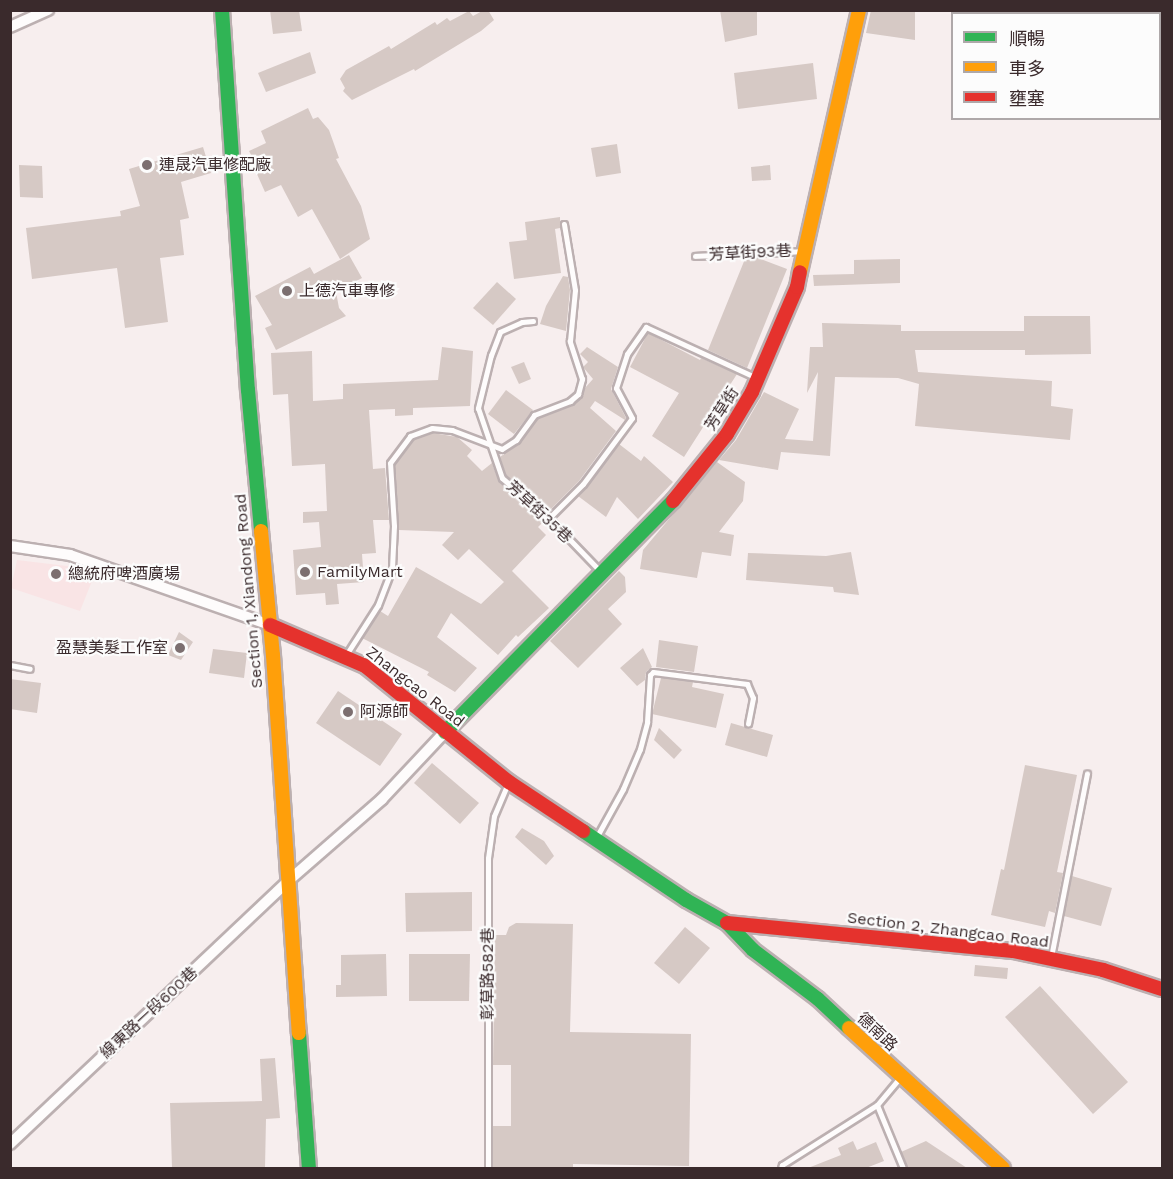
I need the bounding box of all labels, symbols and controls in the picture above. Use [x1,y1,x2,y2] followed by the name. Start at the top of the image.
[951,12,1161,120] legend
[1009,28,1045,49] text: 順暢
[1009,58,1045,79] text: 車多
[1009,88,1045,109] text: 壅塞
[159,155,271,175] place label: 連晟汽車修配廠
[140,158,154,172] marker: 連晟汽車修配廠
[708,241,792,265] street label: 芳草街93巷
[299,281,395,301] place label: 上德汽車專修
[280,284,294,298] marker: 上德汽車專修
[701,384,743,434] street label: 芳草街
[502,477,576,547] street label: 芳草街35巷
[231,493,267,689] street label: Section 1, Xiandong Road
[317,562,403,582] place label: FamilyMart
[68,564,180,584] place label: 總統府啤酒廣場
[298,565,312,579] marker: FamilyMart
[49,567,63,581] marker: 總統府啤酒廣場
[56,638,168,658] place label: 盈慧美髮工作室
[173,641,187,655] marker: 盈慧美髮工作室
[362,643,468,731] street label: Zhangcao Road
[360,702,408,722] place label: 阿源師
[341,705,355,719] marker: 阿源師
[846,908,1050,952] street label: Section 2, Zhangcao Road
[478,928,498,1020] street label: 彰草路582巷
[97,963,201,1063] street label: 線東路一段600巷
[853,1009,901,1055] street label: 德南路

